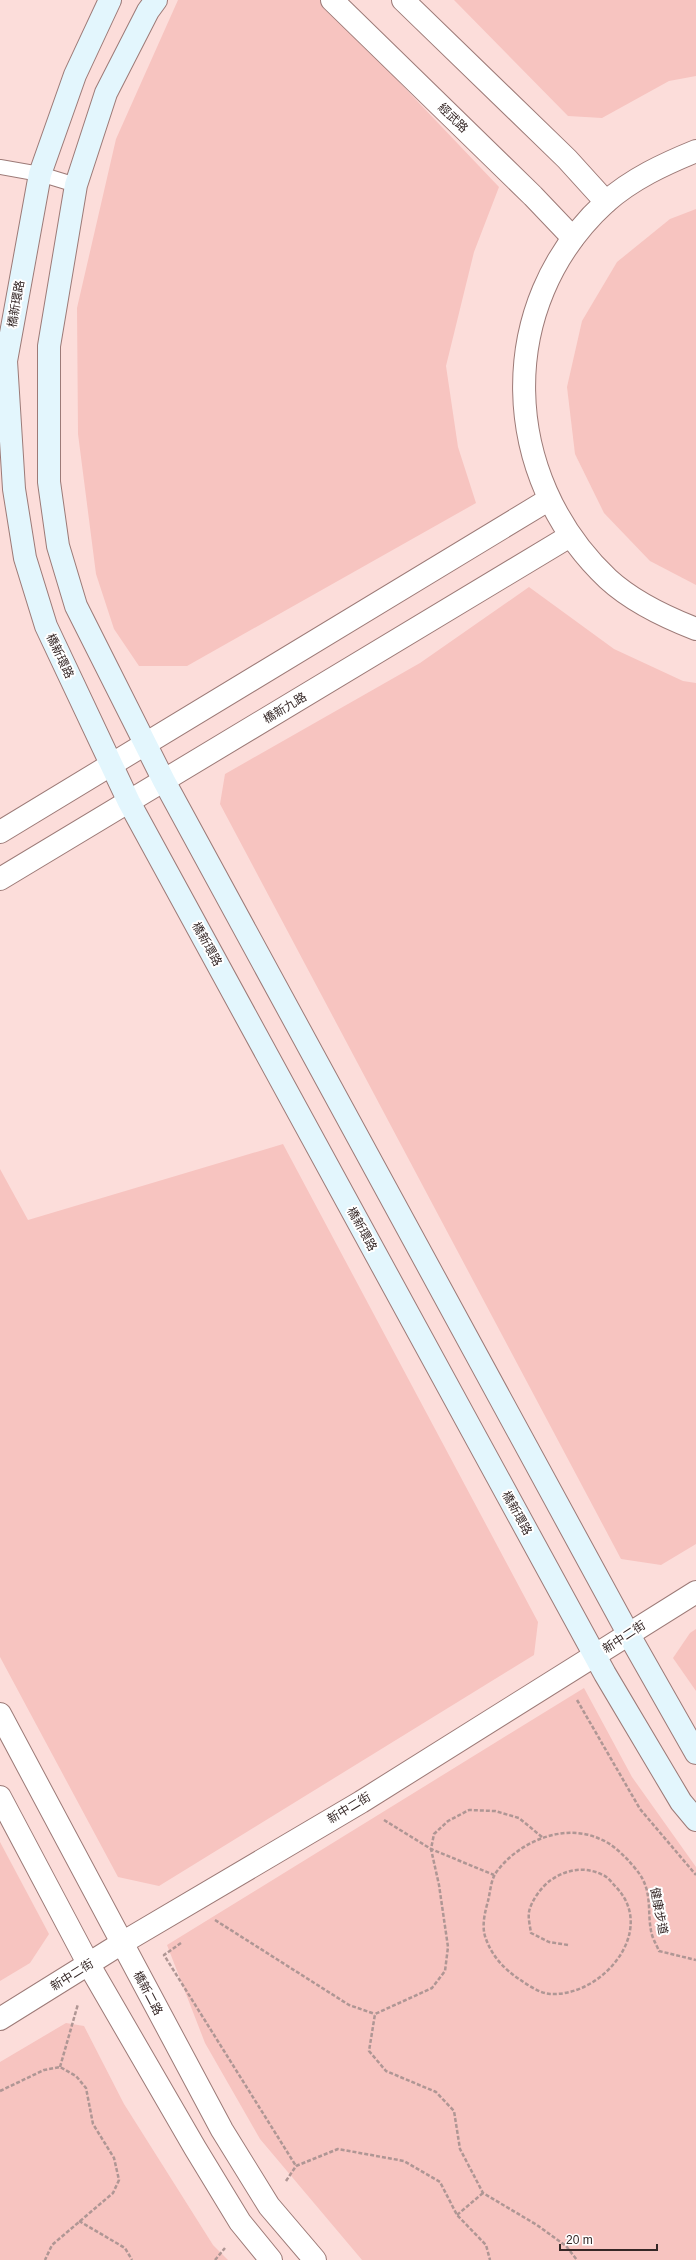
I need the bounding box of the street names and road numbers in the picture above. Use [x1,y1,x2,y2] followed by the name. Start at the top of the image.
[435,100,471,136] street label: 經武路
[5,279,27,329] street label: 橋新環路
[44,631,76,681] street label: 橋新環路
[261,690,309,726] street label: 橋新九路
[189,920,225,968] street label: 橋新環路
[344,1205,380,1253] street label: 橋新環路
[499,1489,535,1537] street label: 橋新環路
[600,1618,648,1656] street label: 新中二街
[325,1790,373,1826] street label: 新中二街
[648,1886,670,1936] street label: 健康步道
[48,1956,96,1994] street label: 新中二街
[131,1969,165,2017] street label: 橋新二路

